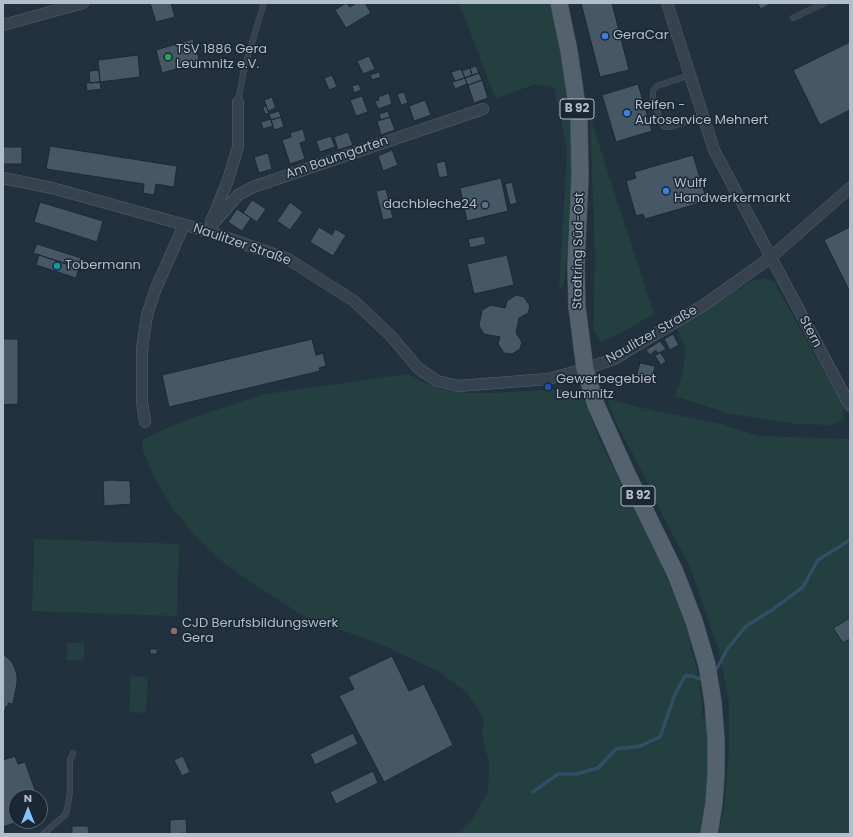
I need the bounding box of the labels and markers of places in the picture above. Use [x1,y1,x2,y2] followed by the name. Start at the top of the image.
[613,28,668,44] place label: GeraCar
[600,31,610,41] marker: GeraCar
[176,42,267,73] place label: TSV 1886 Gera Leumnitz e.V.
[163,52,173,62] marker: TSV 1886 Gera Leumnitz e.V.
[635,98,768,129] place label: Reifen - Autoservice Mehnert
[622,108,632,118] marker: Reifen - Autoservice Mehnert
[674,176,791,207] place label: Wulff Handwerkermarkt
[661,186,671,196] marker: Wulff Handwerkermarkt
[383,197,477,213] place label: dachbleche24
[480,200,490,210] marker: dachbleche24
[65,258,141,274] place label: Tobermann
[52,261,62,271] marker: Tobermann
[556,372,656,403] place label: Gewerbegebiet Leumnitz
[543,382,553,392] marker: Gewerbegebiet Leumnitz
[182,616,338,647] place label: CJD Berufsbildungswerk Gera
[169,626,179,636] marker: CJD Berufsbildungswerk Gera

